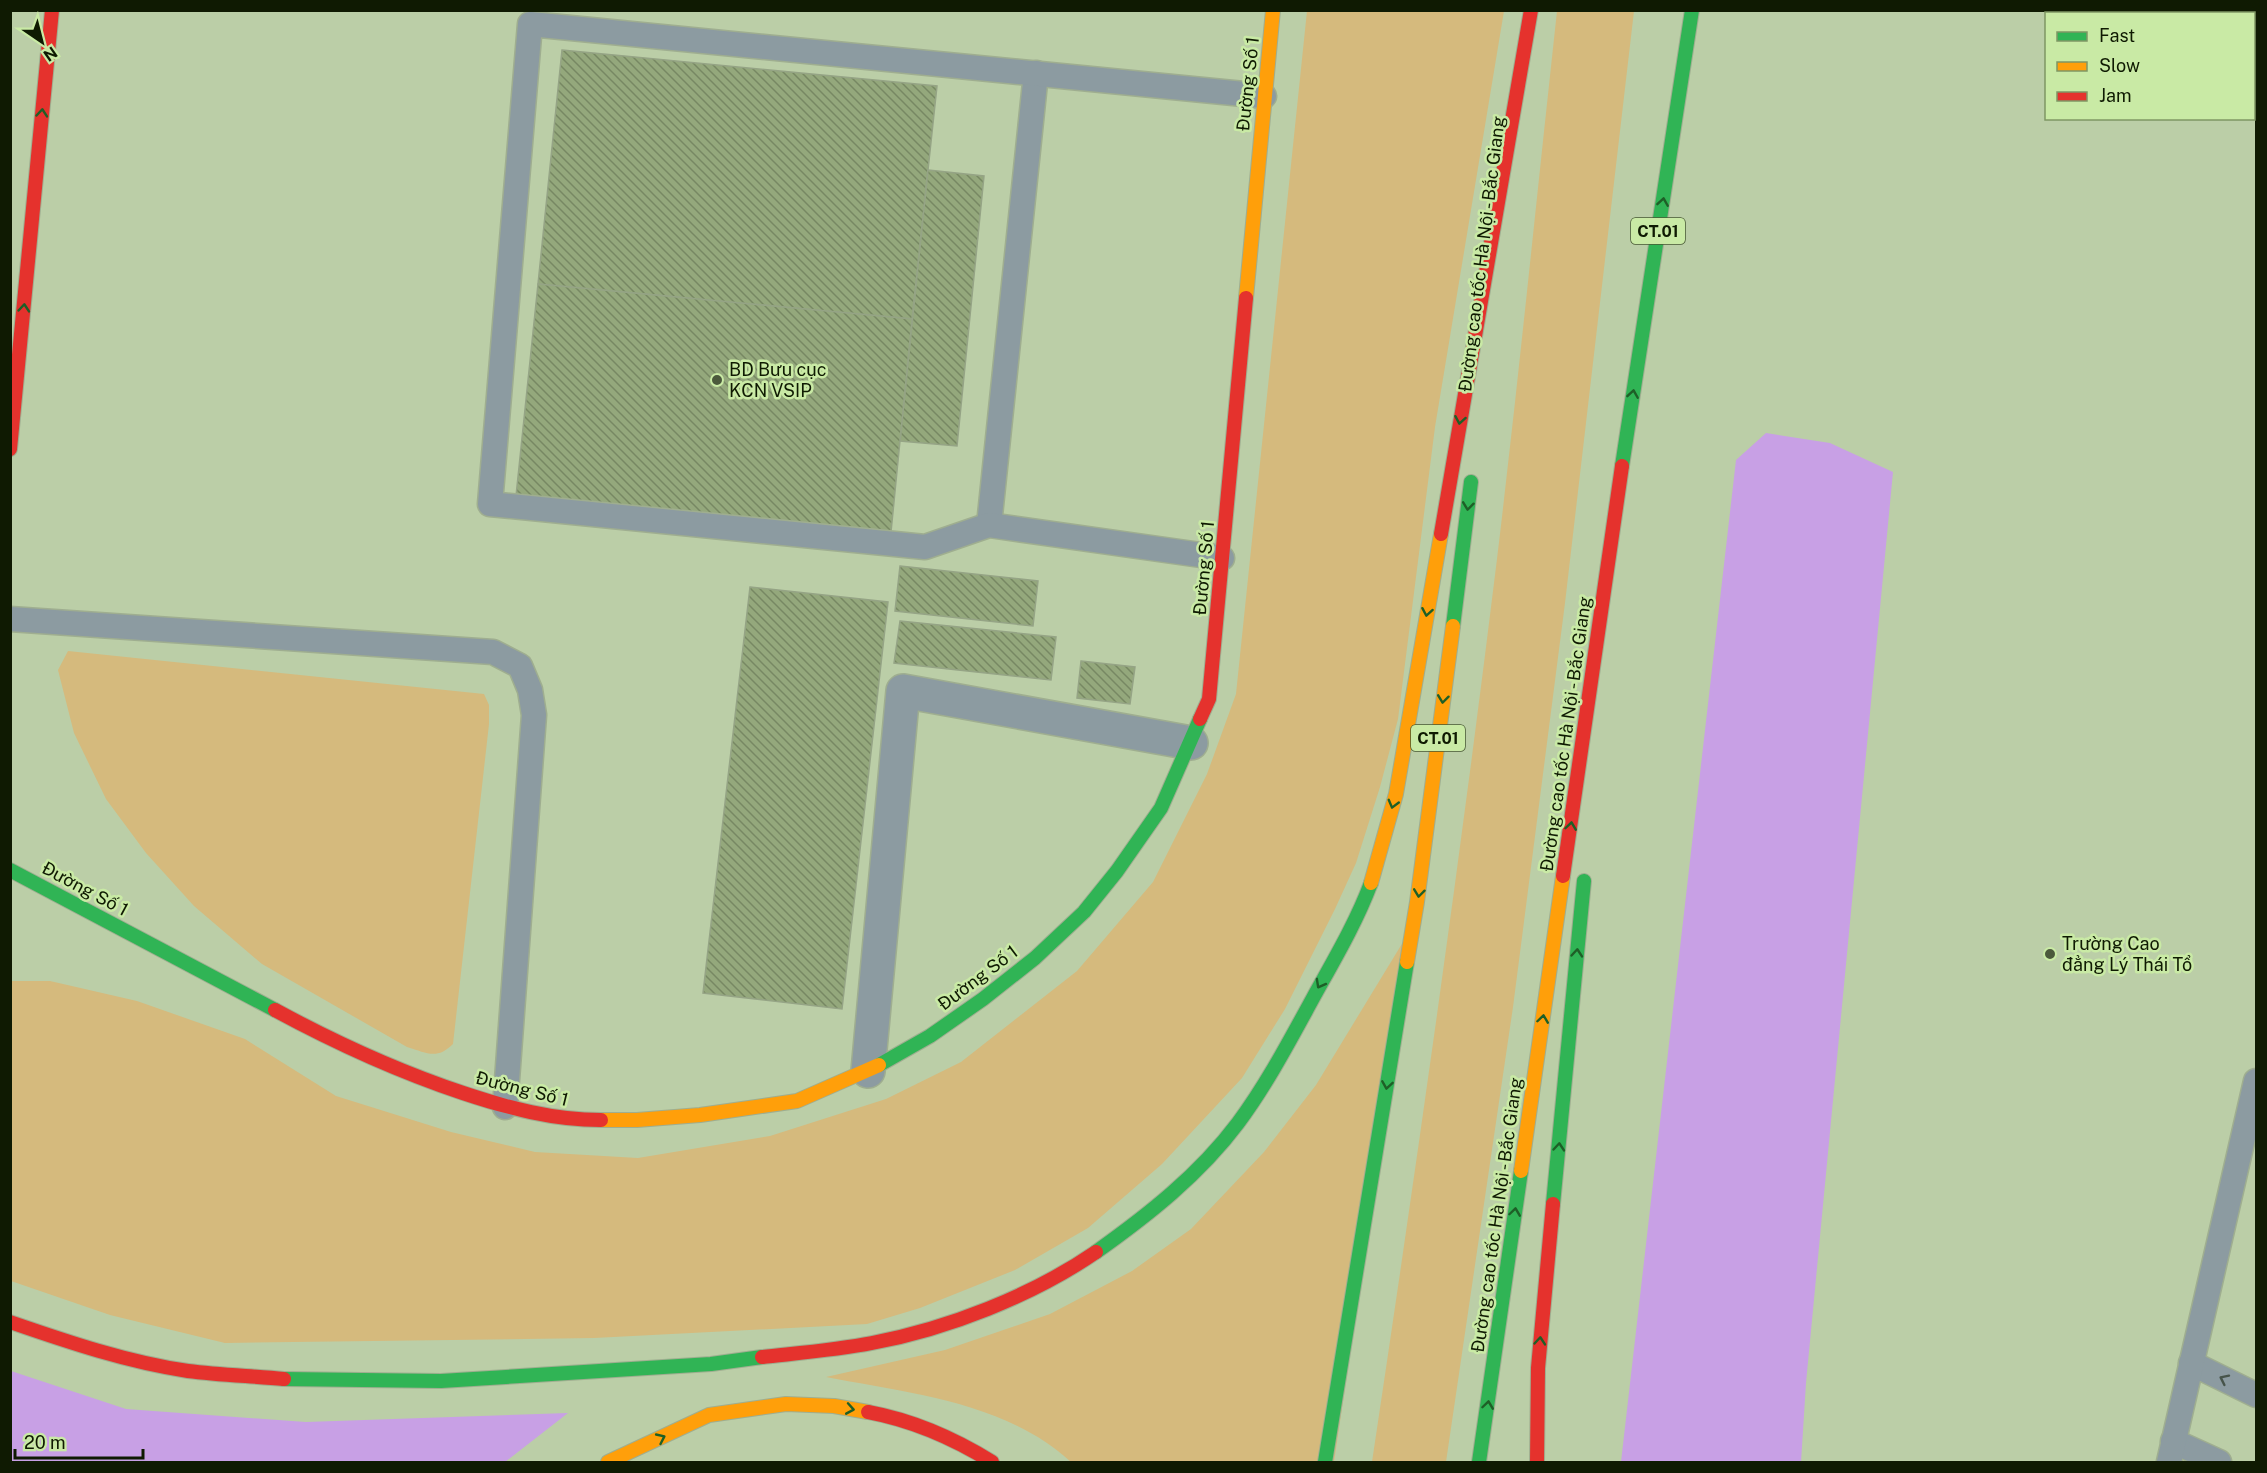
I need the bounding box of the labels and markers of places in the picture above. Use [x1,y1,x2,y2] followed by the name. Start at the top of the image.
[729,359,826,401] place label: BD Bưu cục KCN VSIP
[710,373,724,387] marker: BD Bưu cục KCN VSIP
[2062,933,2192,975] place label: Trường Cao đẳng Lý Thái Tổ
[2043,947,2057,961] marker: Trường Cao đẳng Lý Thái Tổ

